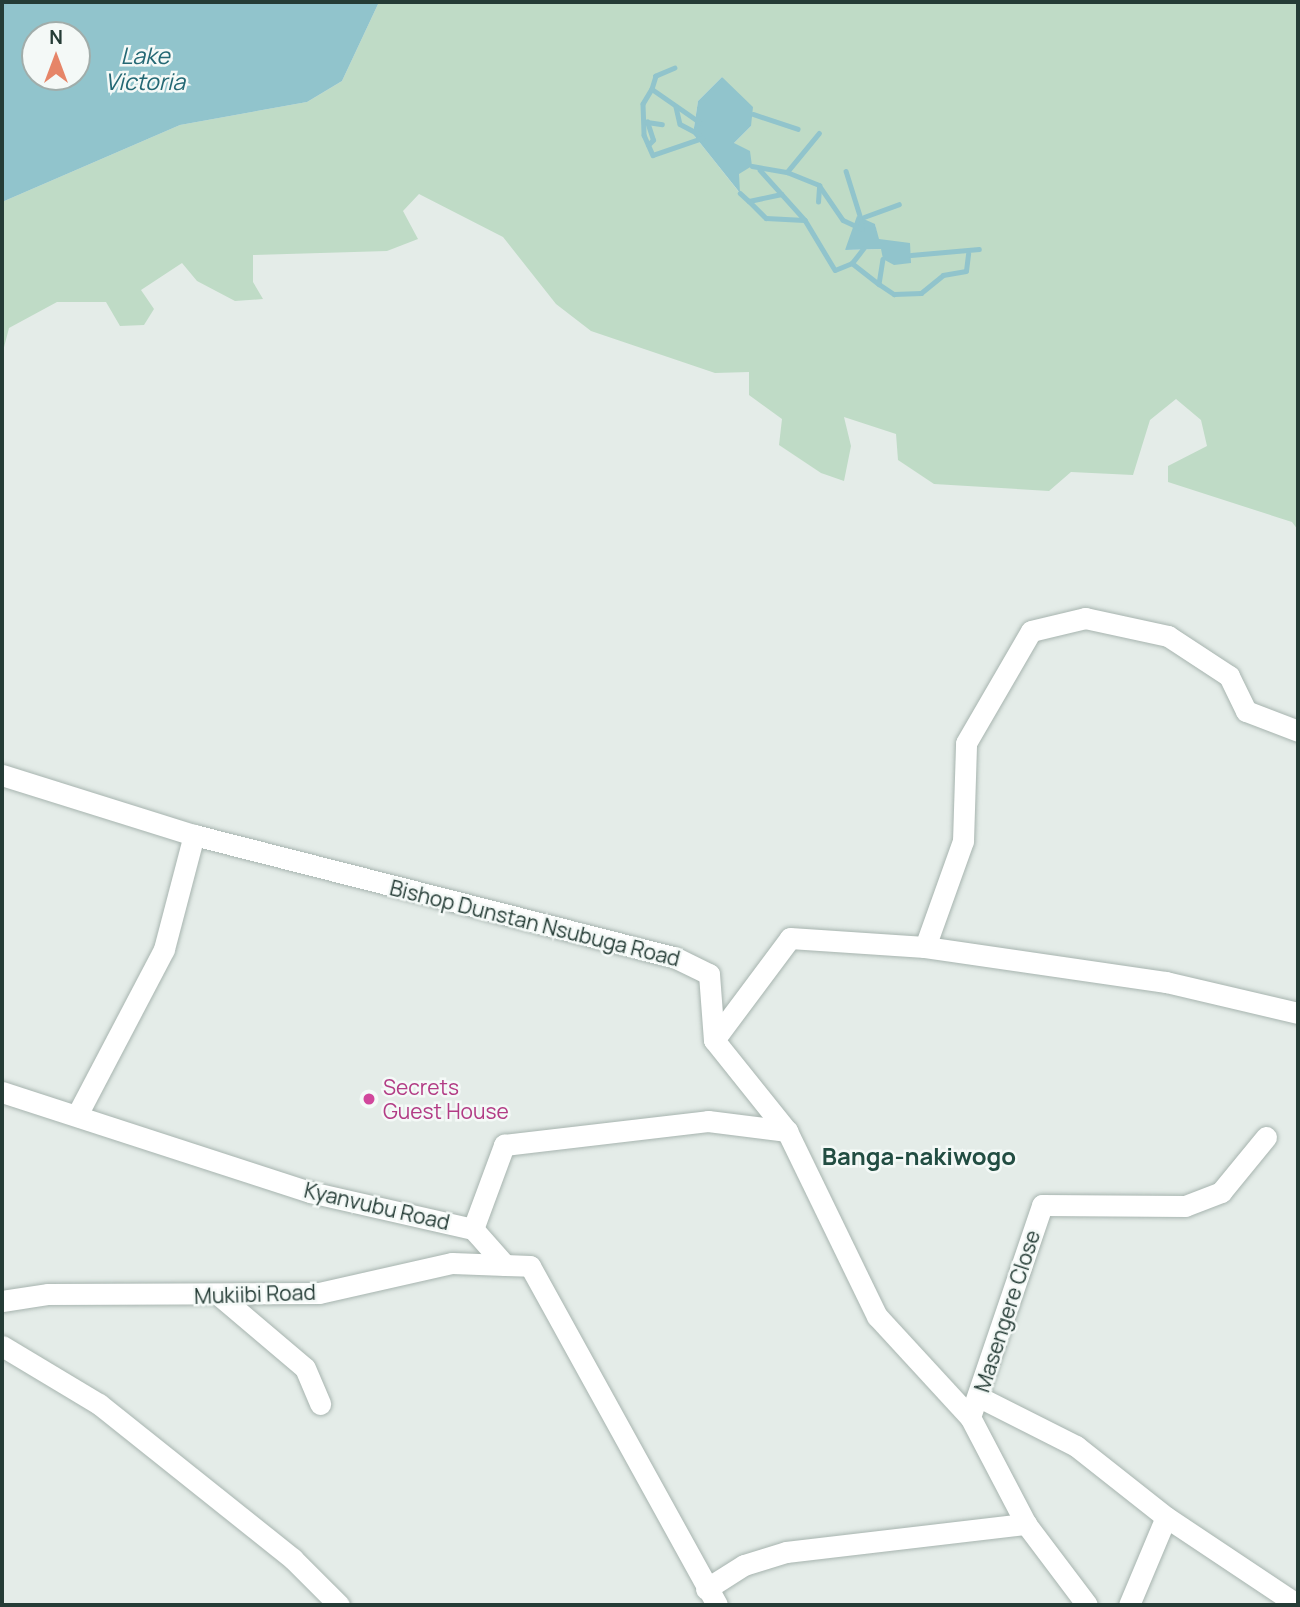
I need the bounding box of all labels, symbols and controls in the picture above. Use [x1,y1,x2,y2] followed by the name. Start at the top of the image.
[21,21,91,91] north arrow
[49,24,63,50] text: N
[105,41,185,95] water label: Lake Victoria
[387,875,683,971] street label: Bishop Dunstan Nsubuga Road
[383,1074,509,1124] place label: Secrets Guest House
[361,1091,377,1107] marker: Secrets Guest House
[822,1142,1016,1170] district label: Banga-nakiwogo
[302,1177,452,1235] street label: Kyanvubu Road
[969,1227,1045,1395] street label: Masengere Close
[194,1279,316,1309] street label: Mukiibi Road

